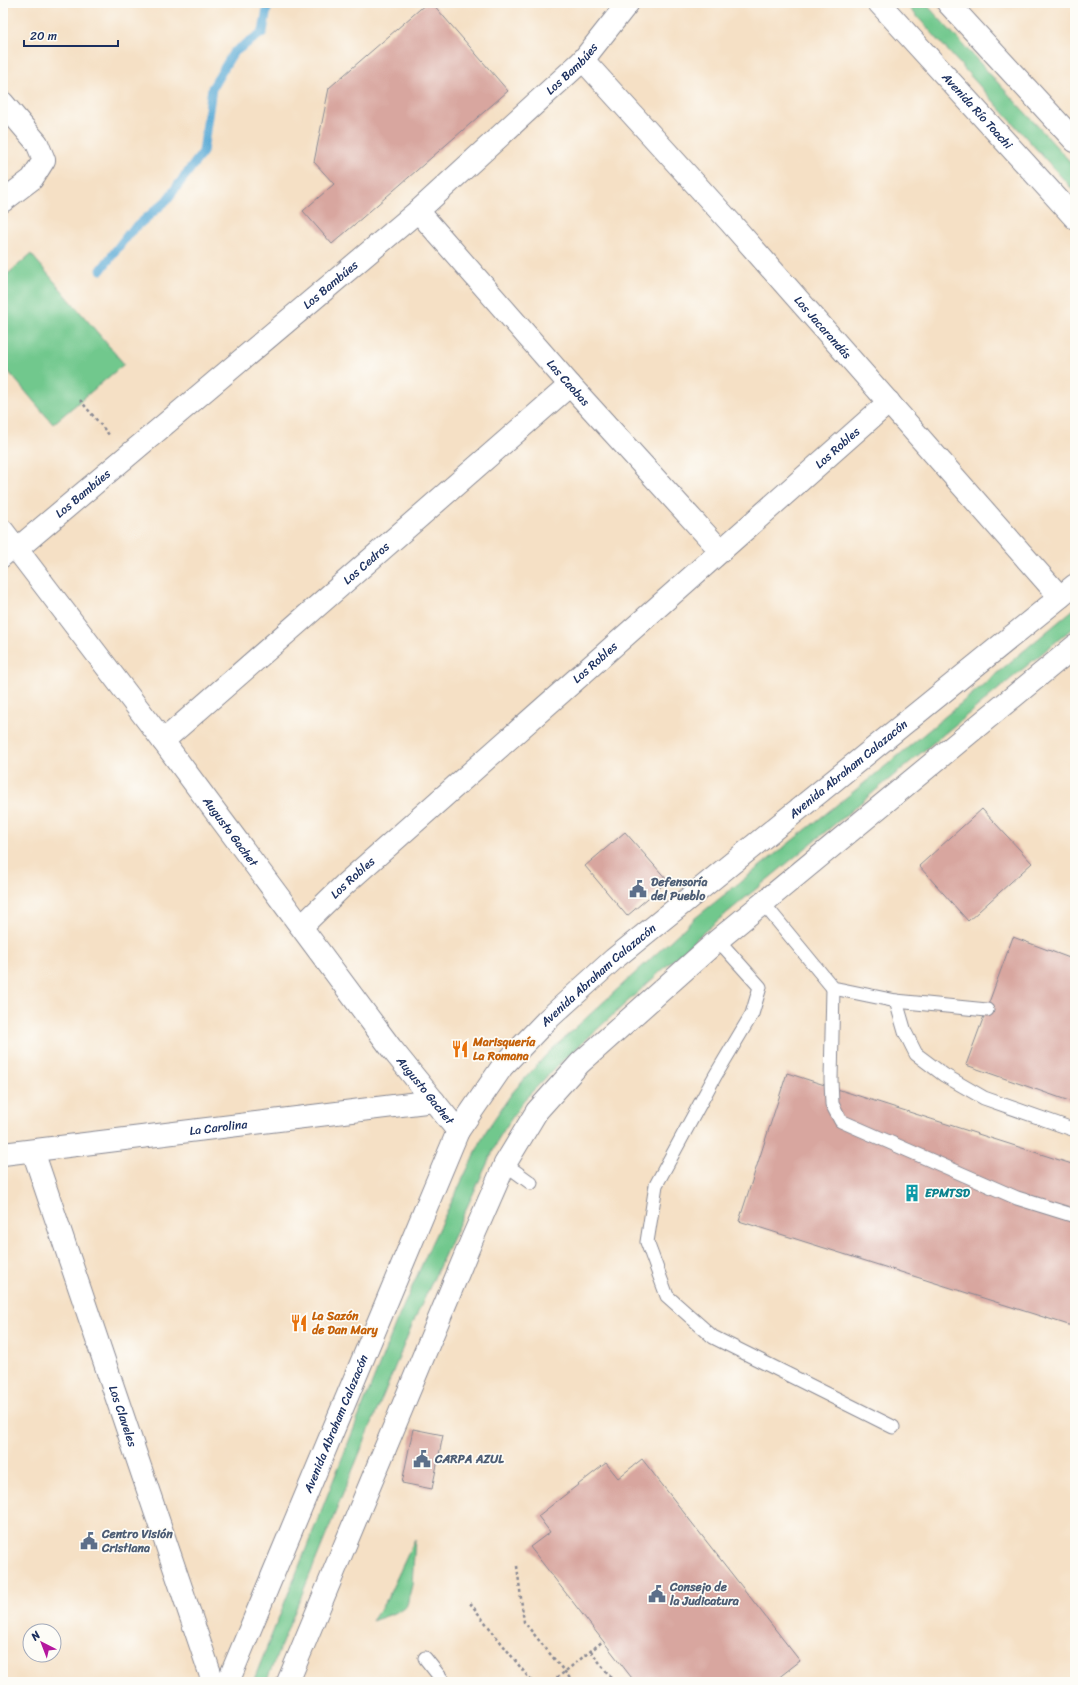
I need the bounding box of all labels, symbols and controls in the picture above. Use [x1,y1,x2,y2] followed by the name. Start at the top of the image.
[24,22,118,48] scale bar
[30,25,57,47] text: 20 m
[540,37,604,100] street label: Los Bambúes
[936,67,1019,155] street label: Avenida Río Toachi
[298,254,364,315] street label: Los Bambúes
[788,290,857,364] street label: Los Jacarandás
[541,354,595,411] street label: Las Caobas
[810,421,866,474] street label: Los Robles
[50,463,116,524] street label: Los Bambúes
[338,536,395,590] street label: Los Cedros
[567,636,623,689] street label: Los Robles
[783,713,913,825] street label: Avenida Abraham Calazacón
[196,791,265,873] street label: Augusto Gachet
[325,851,381,904] street label: Los Robles
[651,871,707,907] place label: Defensoría del Pueblo
[628,879,648,899] public building icon: Defensoría del Pueblo
[534,918,662,1033] street label: Avenida Abraham Calazacón
[472,1031,536,1067] place label: Marisquería La Romana
[450,1039,470,1059] restaurant icon: Marisquería La Romana
[390,1050,461,1131] street label: Augusto Gachet
[188,1113,250,1142] street label: La Carolina
[925,1182,971,1204] place label: EPMTSD
[902,1183,922,1203] building icon: EPMTSD
[312,1305,379,1341] place label: La Sazón de Dan Mary
[289,1313,309,1333] restaurant icon: La Sazón de Dan Mary
[297,1350,375,1497] street label: Avenida Abraham Calazacón
[102,1382,144,1450] street label: Los Claveles
[434,1448,504,1470] place label: CARPA AZUL
[412,1449,432,1469] public building icon: CARPA AZUL
[101,1523,173,1559] place label: Centro Visión Cristiana
[79,1531,99,1551] public building icon: Centro Visión Cristiana
[669,1576,740,1612] place label: Consejo de la Judicatura
[647,1584,667,1604] public building icon: Consejo de la Judicatura
[22,1623,62,1663] north arrow
[26,1626,45,1646] text: N

